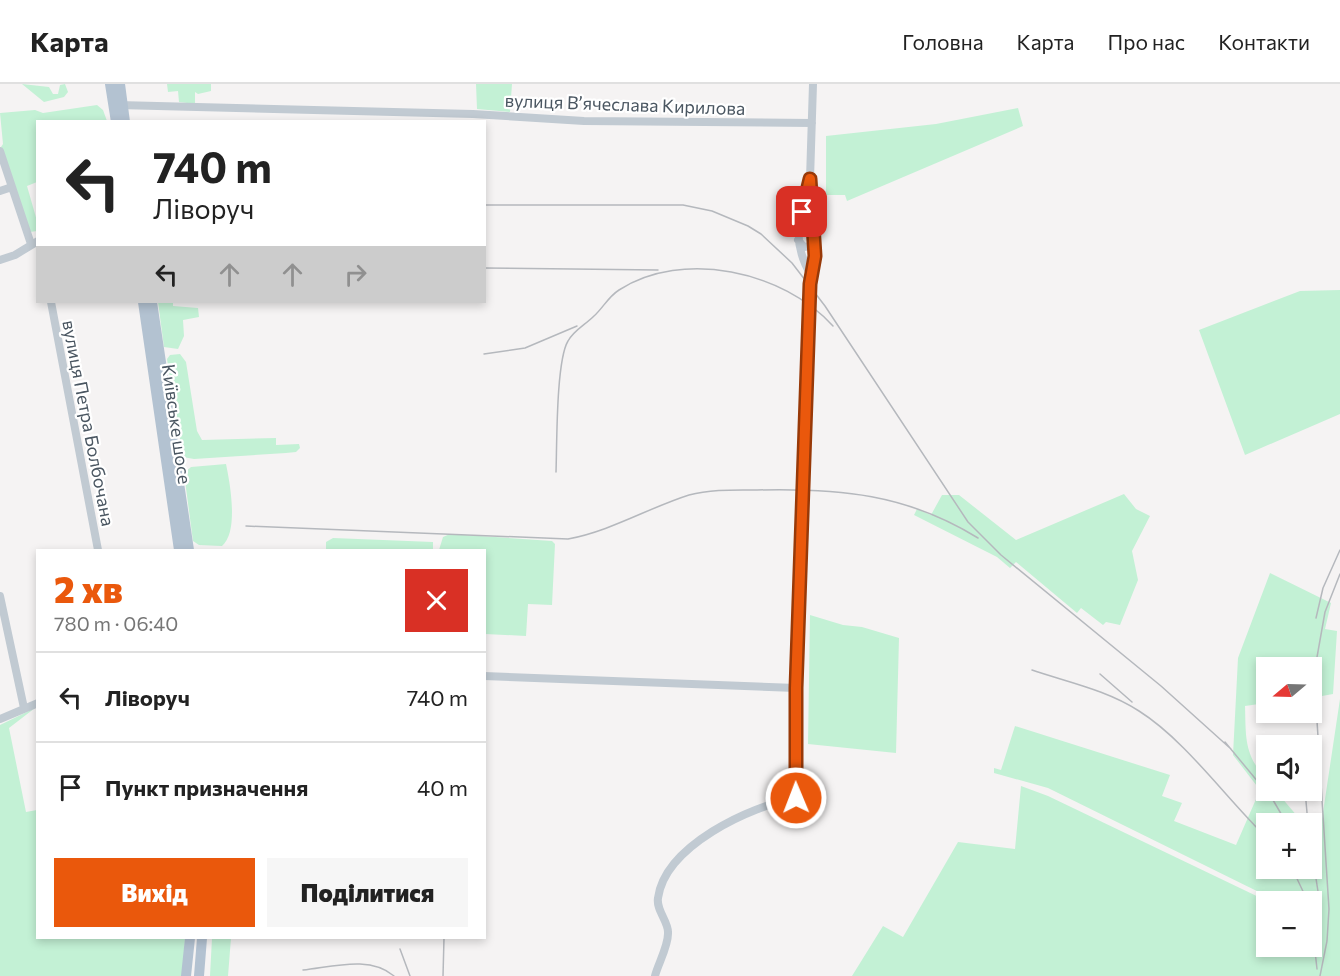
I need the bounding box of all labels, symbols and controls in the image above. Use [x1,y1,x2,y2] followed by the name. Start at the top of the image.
[30,24,109,58] text: Карта
[902,29,984,54] text: Головна
[1017,29,1074,54] text: Карта
[1107,29,1185,54] text: Про нас
[1218,29,1310,54] text: Контакти
[504,89,746,119] street label: вулиця Вʼячеслава Кирилова
[153,140,272,192] text: 740 m
[54,144,132,222] icon: left
[776,186,827,237] pin
[153,192,254,225] text: Ліворуч
[785,195,818,228] icon: arrive
[150,258,183,291] icon: left
[213,258,246,291] icon: ahead
[276,258,309,291] icon: ahead
[339,258,372,291] icon: right
[58,318,120,528] street label: вулиця Петра Болбочана
[158,363,196,485] street label: Київське шосе
[54,566,123,610] text: 2 хв
[405,569,468,632] button: close
[54,611,178,635] text: 780 m · 06:40
[1256,657,1322,723] north arrow
[1256,657,1322,957] map controls
[54,681,87,714] icon: left
[105,684,190,711] text: Ліворуч
[407,684,468,711] text: 740 m
[1256,735,1322,801] button: sound
[764,766,828,830] position arrow
[54,771,87,804] icon: arrive
[105,774,308,801] text: Пункт призначення
[417,774,468,801] text: 40 m
[1256,813,1322,879] button: +
[54,858,255,927] button: Вихід
[267,858,468,927] button: Поділитися
[1256,891,1322,957] button: −

